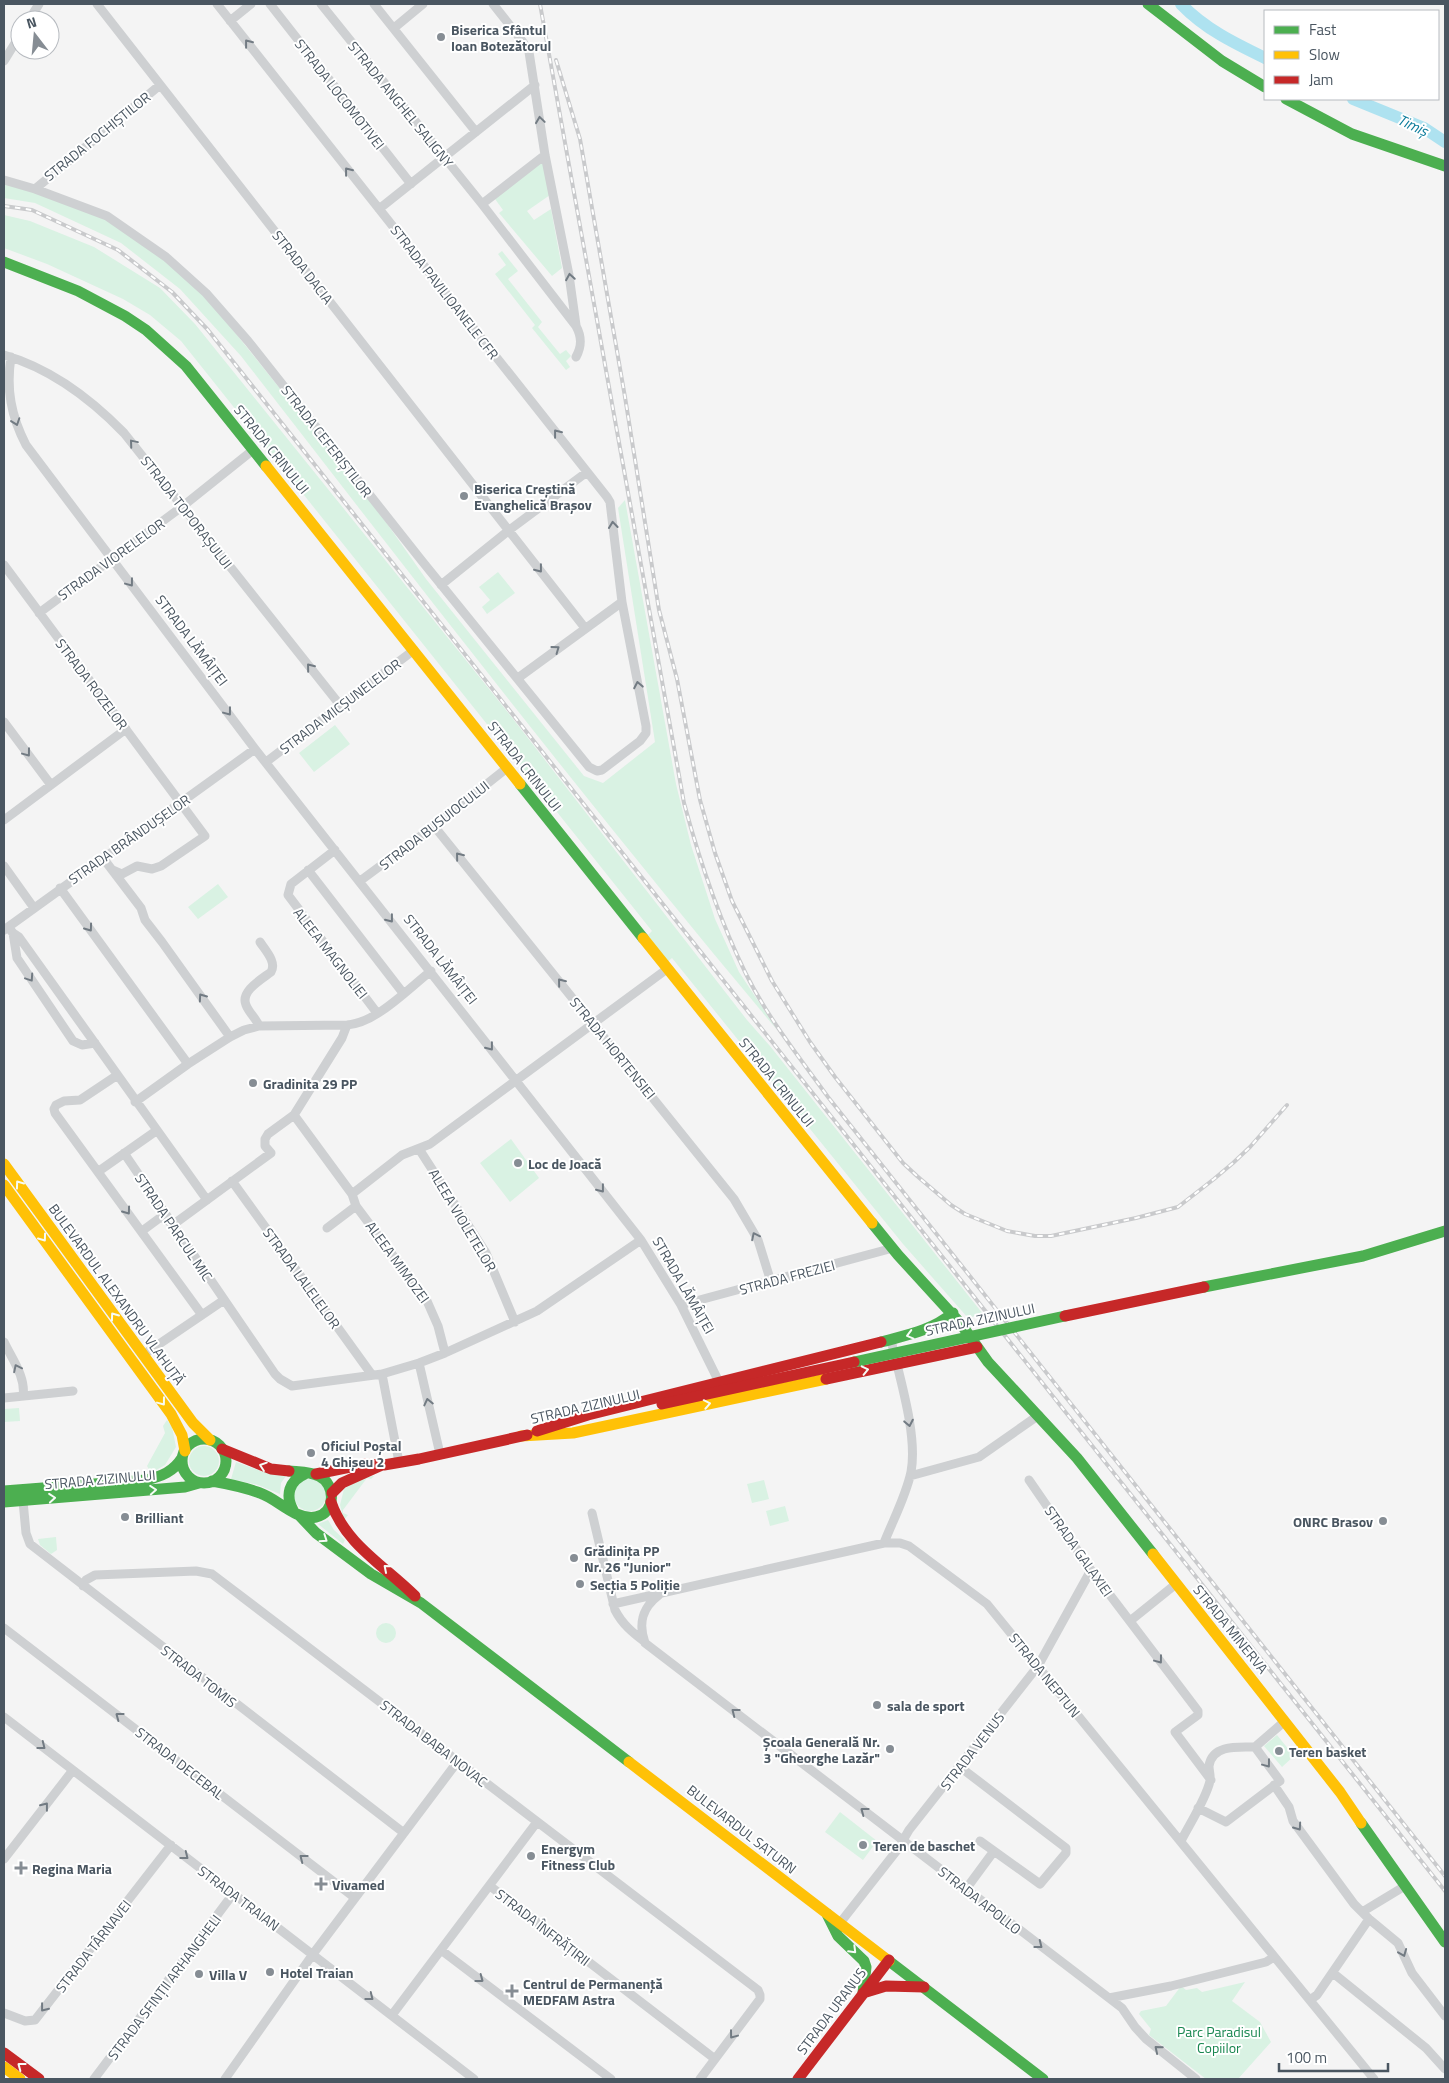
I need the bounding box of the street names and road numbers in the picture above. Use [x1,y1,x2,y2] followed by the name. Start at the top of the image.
[290,34,390,154] street label: STRADA LOCOMOTIVEI
[343,36,459,172] street label: STRADA ANGHEL SALIGNY
[39,86,155,186] street label: STRADA FOCHIȘTILOR
[386,220,504,364] street label: STRADA PAVILIOANELE CFR
[267,226,339,309] street label: STRADA DACIA
[276,380,378,502] street label: STRADA CEFERIȘTILOR
[229,400,315,498] street label: STRADA CRINULUI
[136,451,238,573] street label: STRADA TOPORAȘULUI
[53,513,169,605] street label: STRADA VIORELELOR
[151,590,233,690] street label: STRADA LĂMÂIȚEI
[51,634,133,734] street label: STRADA ROZELOR
[275,653,405,759] street label: STRADA MICȘUNELELOR
[483,716,567,816] street label: STRADA CRINULUI
[374,775,494,875] street label: STRADA BUSUIOCULUI
[64,789,194,889] street label: STRADA BRÂNDUȘELOR
[289,903,373,1003] street label: ALEEA MAGNOLIEI
[399,909,483,1009] street label: STRADA LĂMÂIȚEI
[565,992,661,1104] street label: STRADA HORTENSIEI
[734,1033,820,1131] street label: STRADA CRINULUI
[424,1165,502,1275] street label: ALEEA VIOLETELOR
[130,1169,218,1285] street label: STRADA PARCUL MIC
[44,1199,190,1389] street label: BULEVARDUL ALEXANDRU VLAHUȚĂ
[361,1217,435,1307] street label: ALEEA MIMOZEI
[258,1223,346,1333] street label: STRADA LALELELOR
[648,1232,720,1338] street label: STRADA LĂMÂIȚEI
[737,1254,837,1300] street label: STRADA FREZIEI
[923,1297,1037,1341] street label: STRADA ZIZINULUI
[528,1383,642,1429] street label: STRADA ZIZINULUI
[44,1464,156,1494] street label: STRADA ZIZINULUI
[1040,1501,1118,1601] street label: STRADA GALAXIEI
[1189,1580,1274,1678] street label: STRADA MINERVA
[1004,1628,1086,1722] street label: STRADA NEPTUN
[157,1640,241,1712] street label: STRADA TOMIS
[376,1694,492,1792] street label: STRADA BABA NOVAC
[935,1707,1009,1795] street label: STRADA VENUS
[131,1722,229,1805] street label: STRADA DECEBAL
[683,1779,801,1879] street label: BULEVARDUL SATURN
[194,1860,284,1936] street label: STRADA TRAIAN
[934,1861,1026,1939] street label: STRADA APOLLO
[491,1883,595,1971] street label: STRADA ÎNFRĂȚIRII
[50,1895,136,1997] street label: STRADA TÂRNAVEI
[102,1910,226,2064] street label: STRADA SFINȚII ARHANGHELI
[791,1963,871,2059] street label: STRADA URANUS

